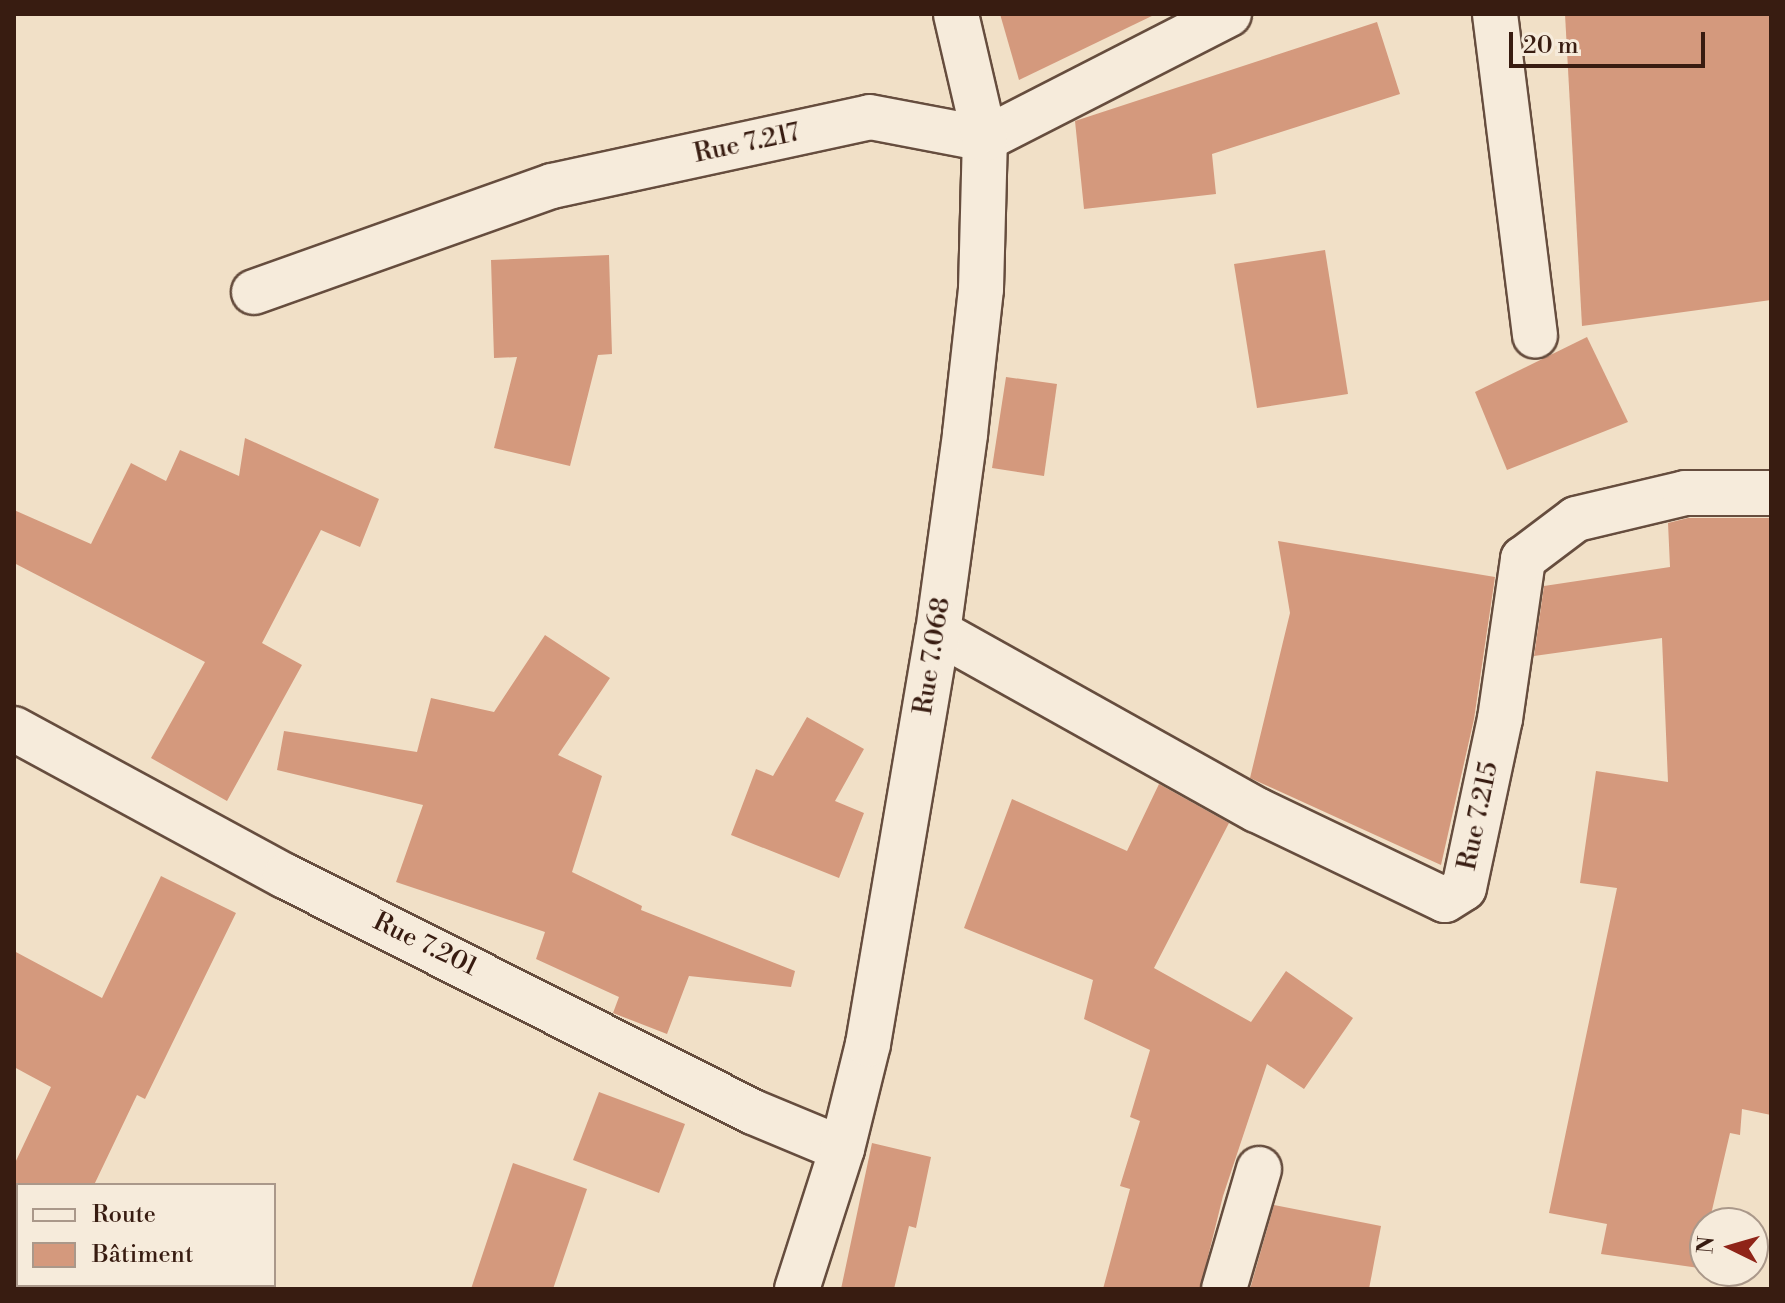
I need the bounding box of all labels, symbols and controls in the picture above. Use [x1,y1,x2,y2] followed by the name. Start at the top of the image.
[1513,16,1709,66] scale bar
[1523,31,1579,61] text: 20 m
[691,118,803,170] street label: Rue 7.217
[908,595,958,717] street label: Rue 7.068
[1452,759,1506,873] street label: Rue 7.215
[368,906,482,984] street label: Rue 7.201
[16,1183,276,1287] legend
[92,1200,156,1230] text: Route
[1689,1207,1769,1287] north arrow
[1692,1235,1721,1255] text: N
[92,1240,193,1270] text: Bâtiment

